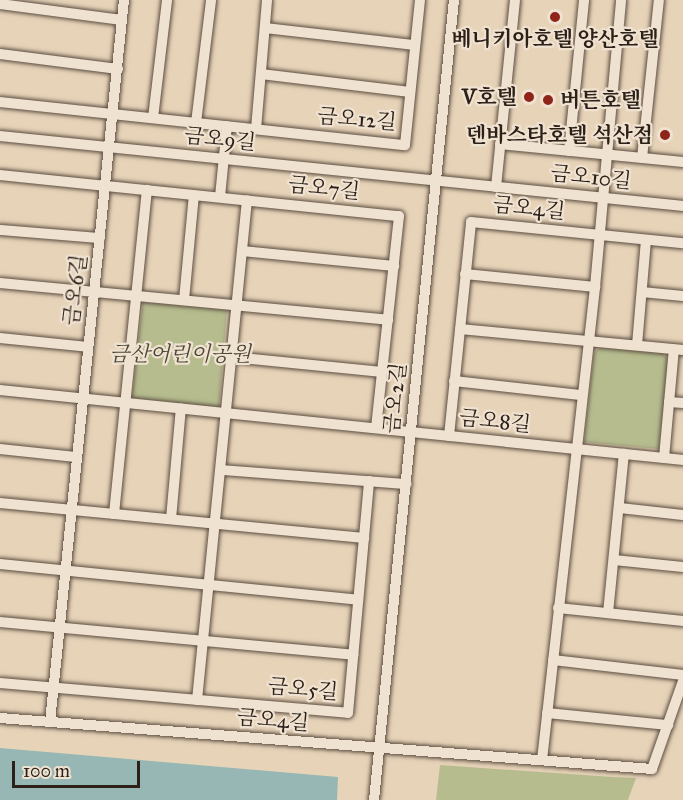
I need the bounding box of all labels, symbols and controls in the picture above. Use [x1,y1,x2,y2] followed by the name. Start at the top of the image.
[548,10,562,24] marker: 베니키아호텔 양산호텔
[451,26,659,52] place label: 베니키아호텔 양산호텔
[462,84,517,110] place label: V호텔
[560,87,641,113] place label: 버튼호텔
[522,90,536,104] marker: V호텔
[541,93,555,107] marker: 버튼호텔
[316,103,398,135] street label: 금오12길
[466,122,653,148] place label: 덴바스타호텔 석산점
[183,123,257,155] street label: 금오9길
[658,128,672,142] marker: 덴바스타호텔 석산점
[549,160,633,194] street label: 금오10길
[287,172,361,204] street label: 금오7길
[492,192,566,224] street label: 금오4길
[58,253,92,327] street label: 금오6길
[109,341,251,367] park label: 금산어린이공원
[379,361,411,435] street label: 금오2길
[458,405,532,437] street label: 금오8길
[267,673,339,705] street label: 금오5길
[236,704,310,736] street label: 금오4길
[15,749,142,787] scale bar
[23,760,70,782] text: 100 m

